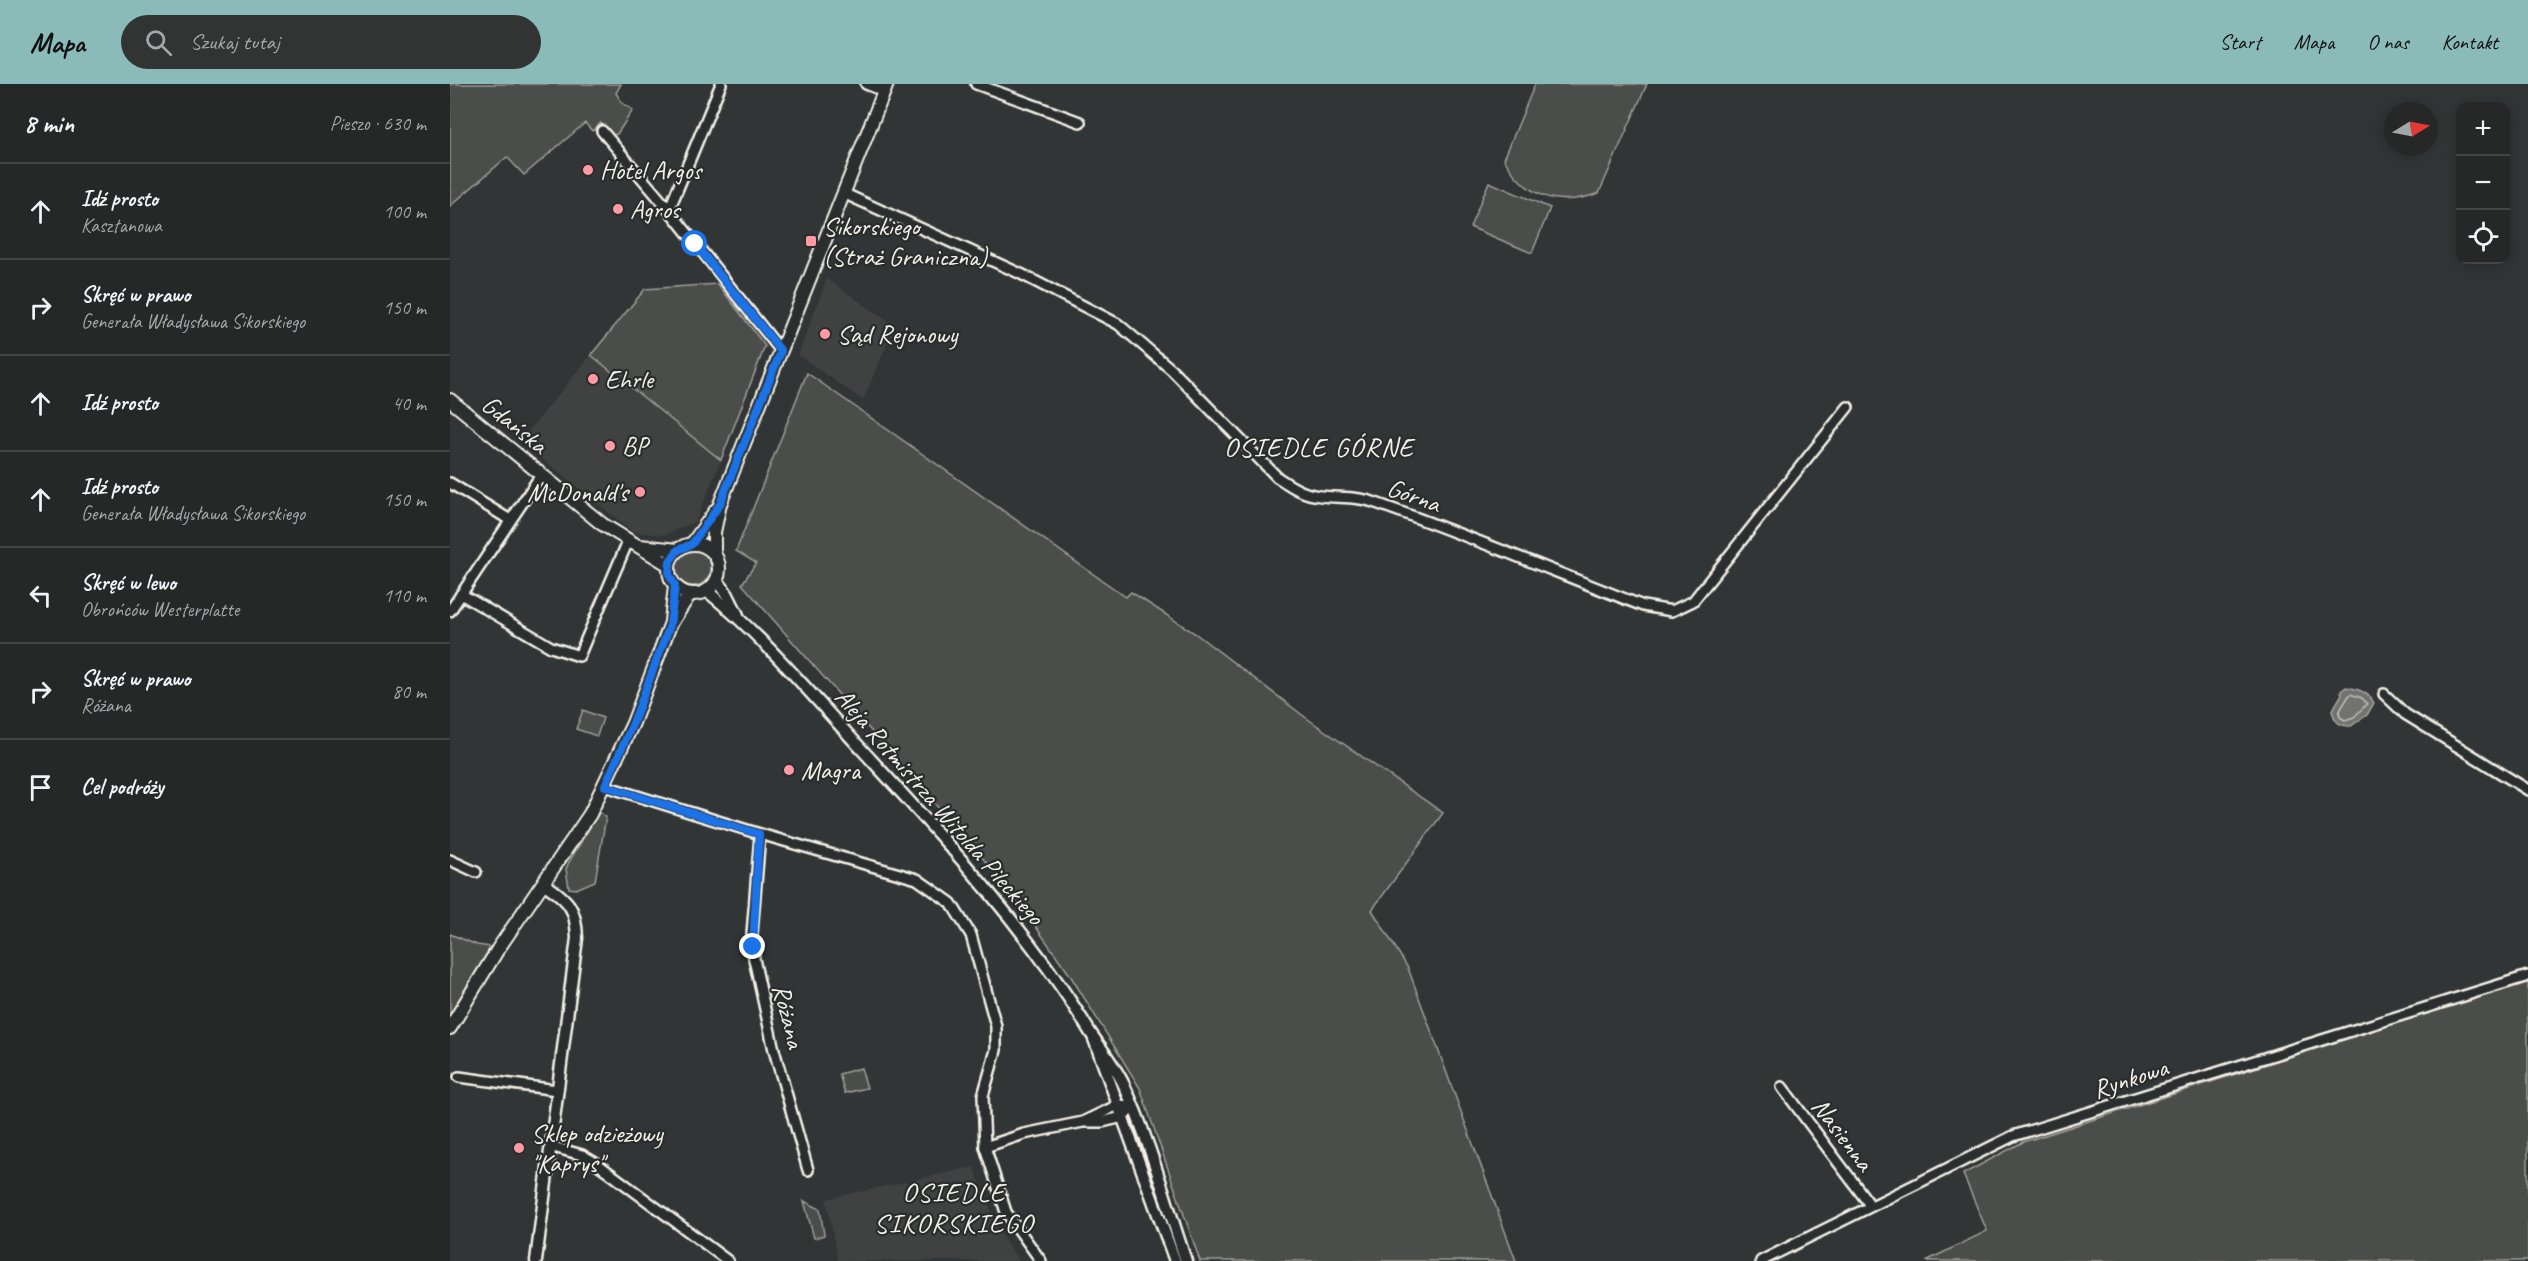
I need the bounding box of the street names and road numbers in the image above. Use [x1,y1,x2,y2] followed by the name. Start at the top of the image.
[475,388,556,462] street label: Gdańska
[1383,471,1447,521] street label: Górna
[828,681,1053,933] street label: Aleja Rotmistrza Witolda Pileckiego
[765,981,813,1053] street label: Różana
[2088,1050,2173,1106] street label: Rynkowa
[1804,1091,1882,1179] street label: Nasienna

